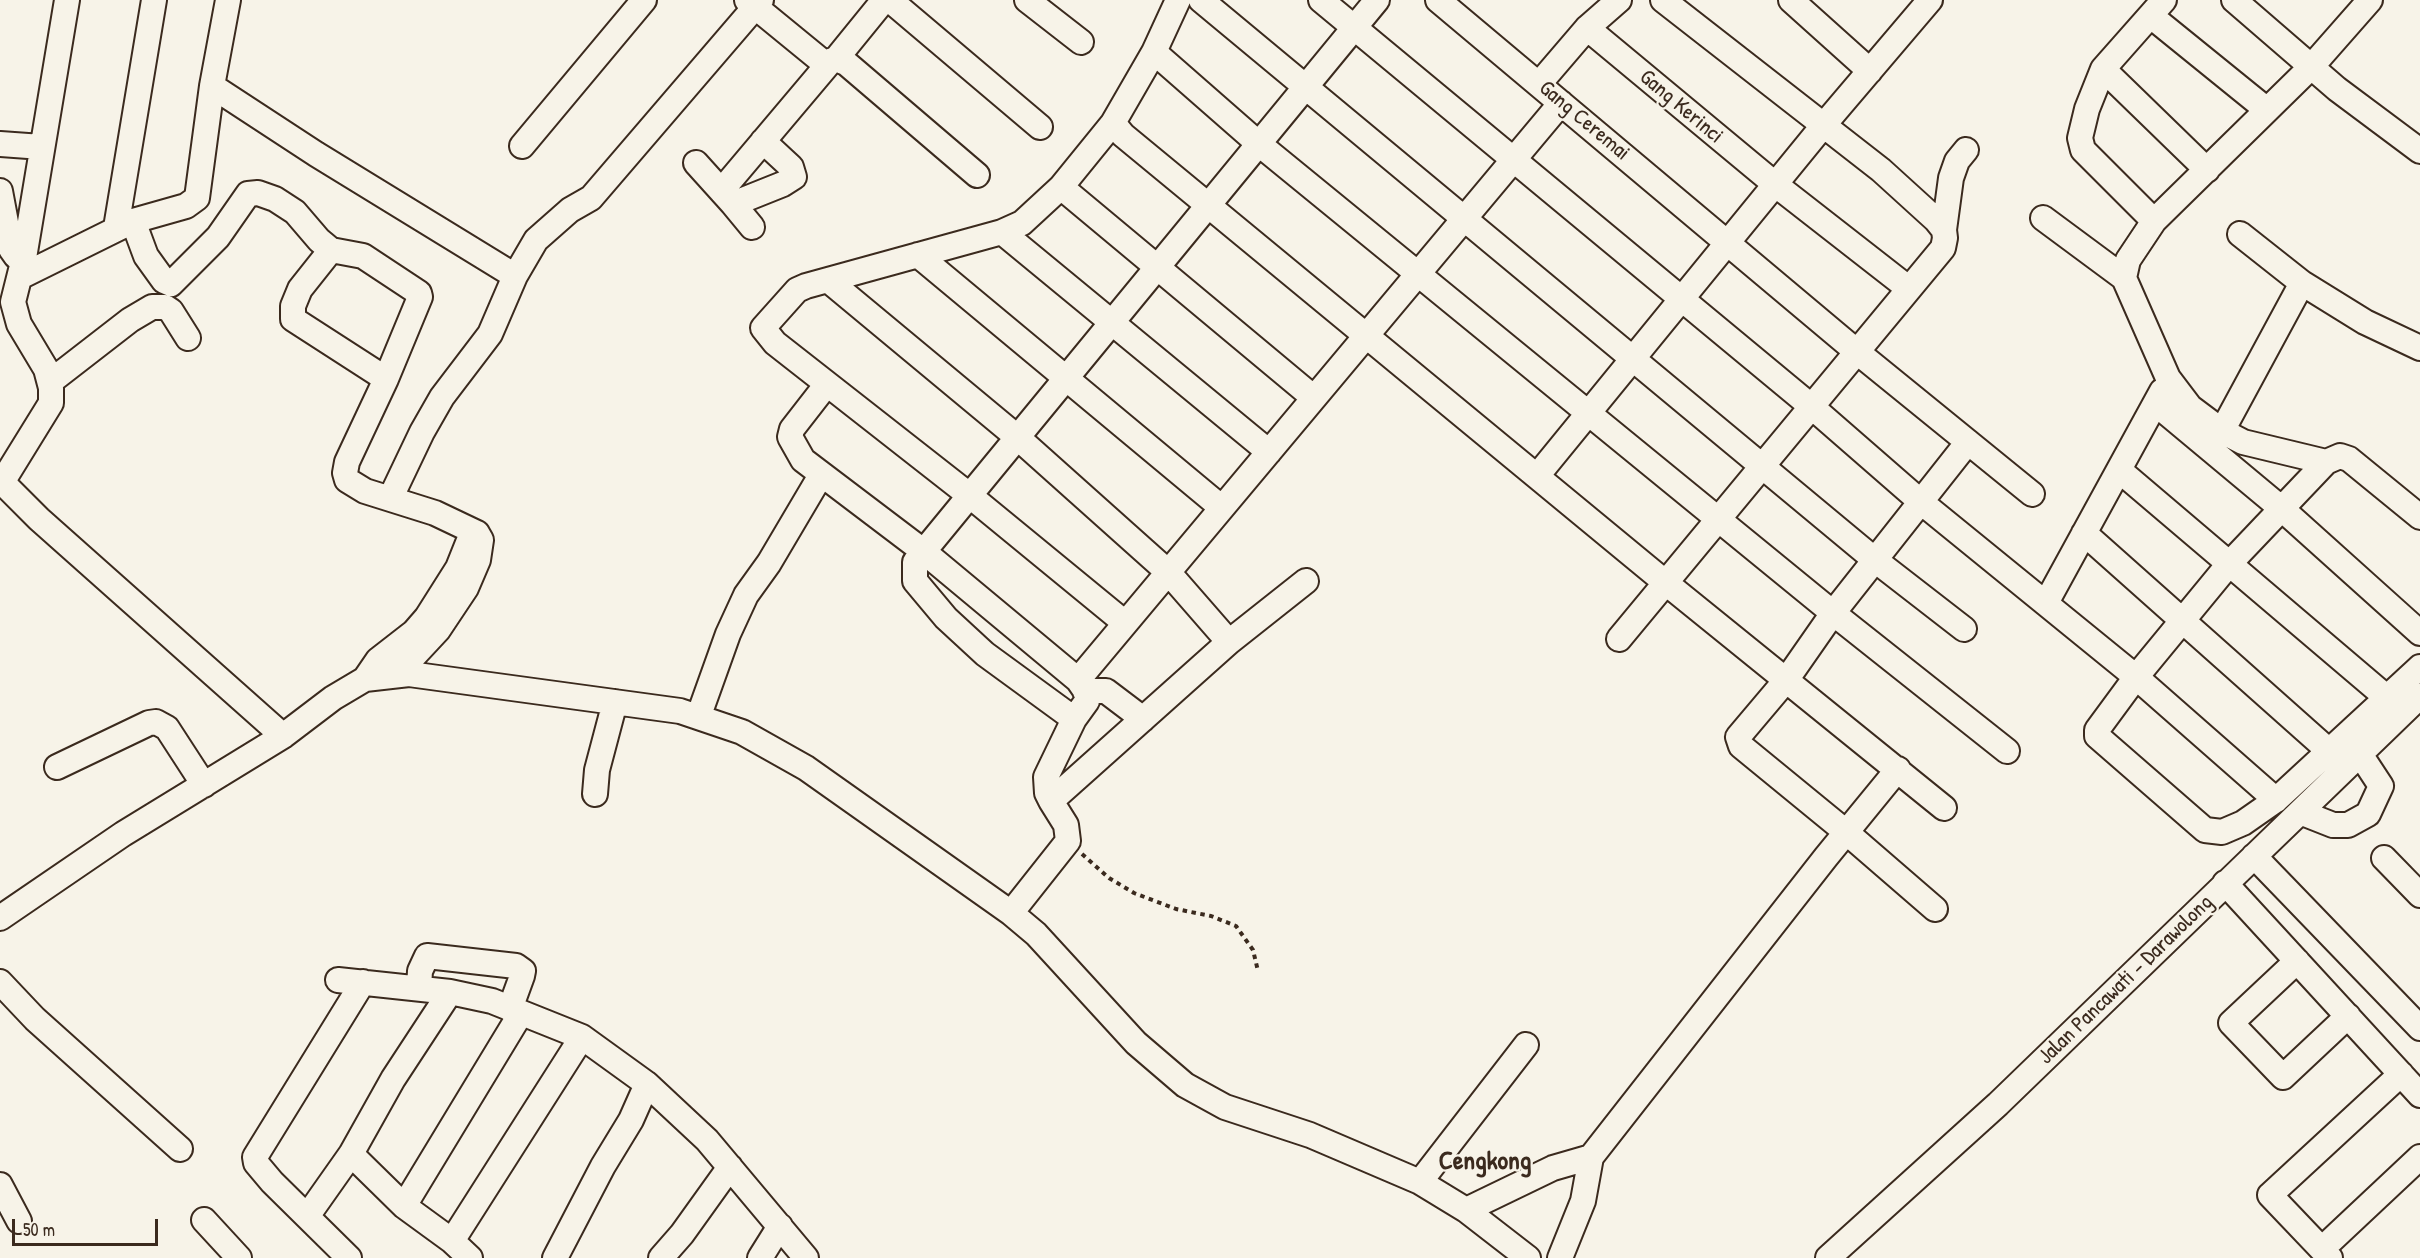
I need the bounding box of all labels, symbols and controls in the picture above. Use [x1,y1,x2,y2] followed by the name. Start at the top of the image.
[1634,64,1728,150] street label: Gang Kerinci
[1533,75,1635,167] street label: Gang Ceremai
[2033,890,2219,1070] street label: Jalan Pancawati - Darawolong
[1439,1146,1531,1178] district label: Cengkong
[15,1207,160,1245] scale bar
[23,1217,55,1242] text: 50 m

